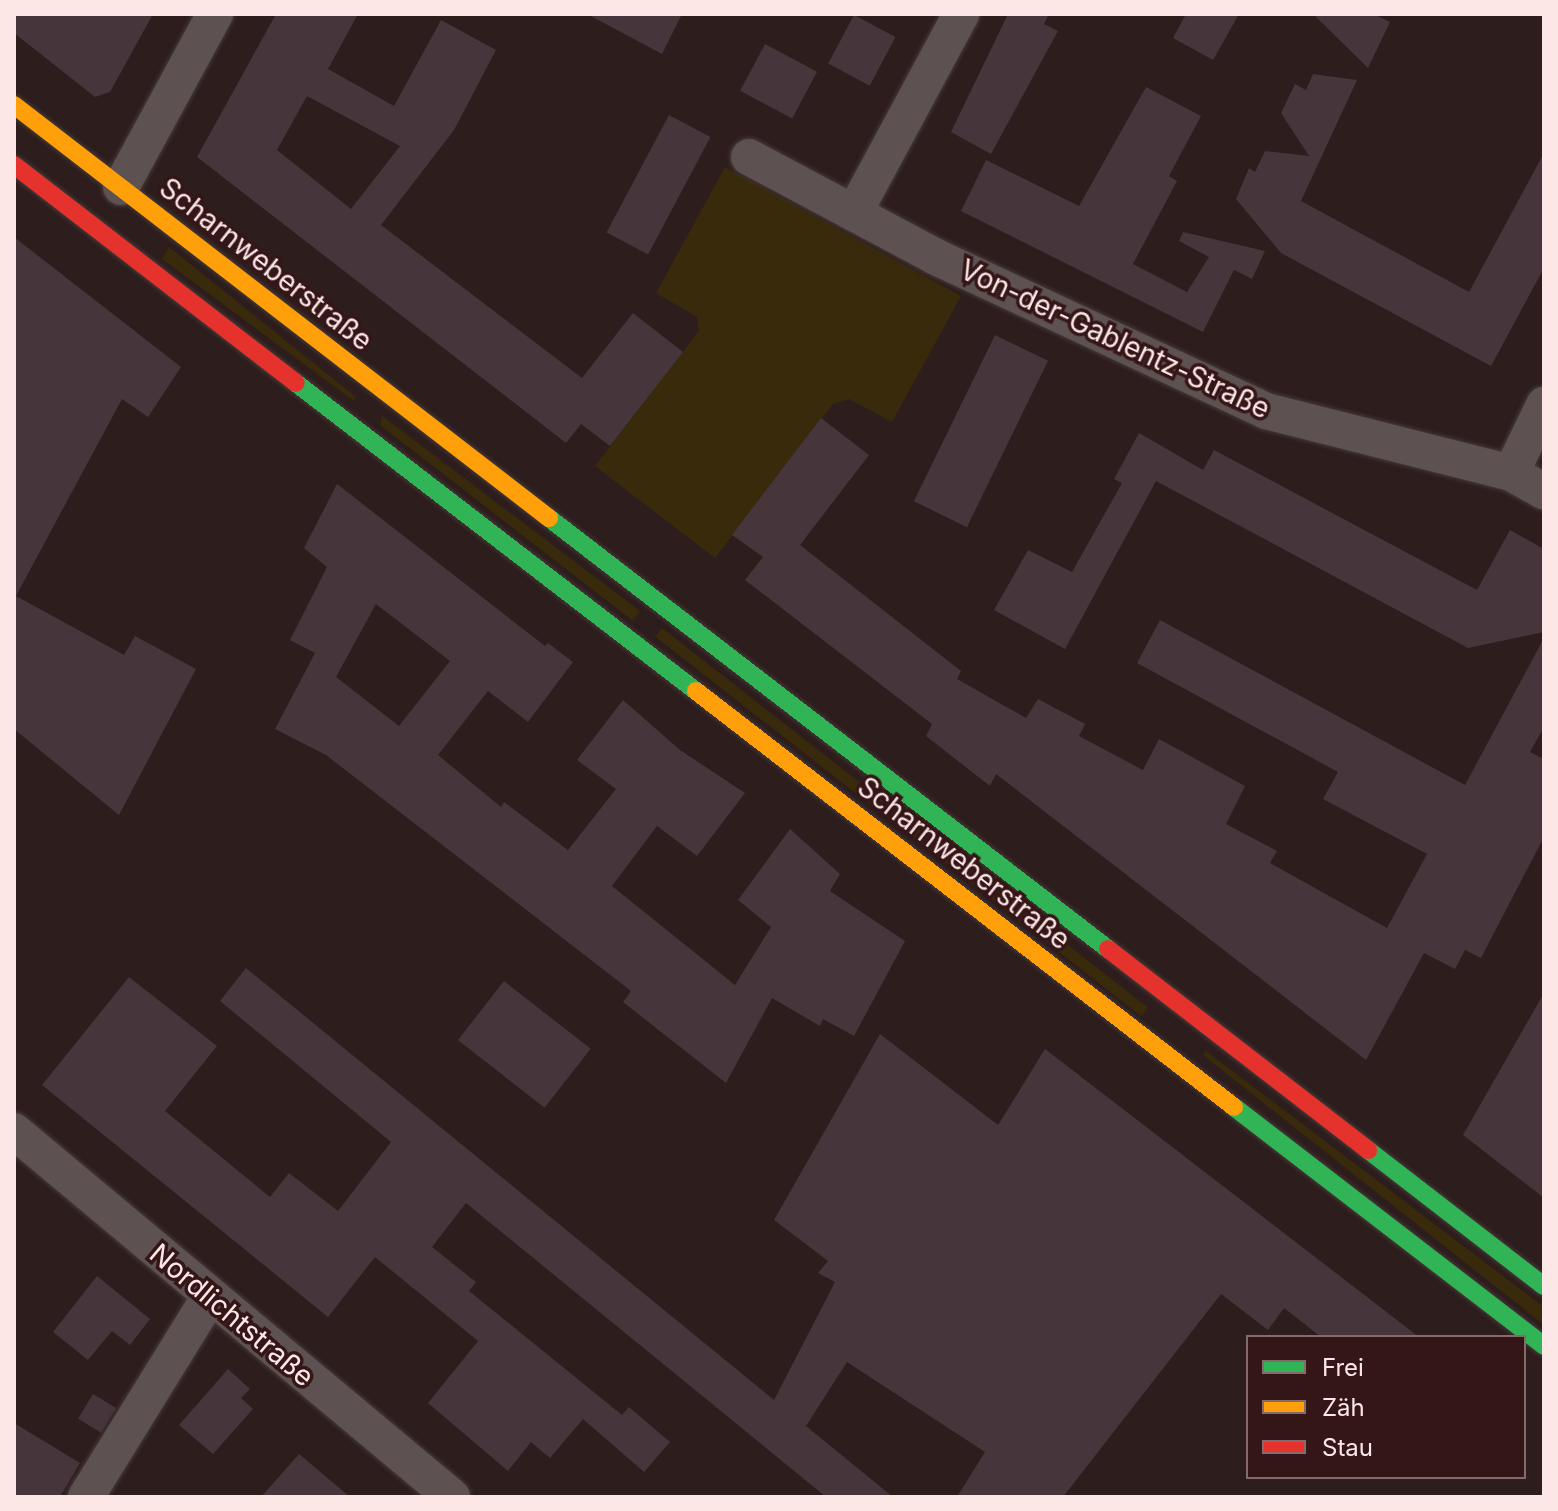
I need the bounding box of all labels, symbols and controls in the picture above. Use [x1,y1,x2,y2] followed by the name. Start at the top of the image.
[153,171,379,357] street label: Scharnweberstraße
[955,252,1275,426] street label: Von-der-Gablentz-Straße
[851,770,1077,956] street label: Scharnweberstraße
[143,1237,321,1393] street label: Nordlichtstraße
[1246,1335,1526,1479] legend
[1322,1353,1364,1382] text: Frei
[1322,1393,1365,1422] text: Zäh
[1322,1433,1373,1462] text: Stau

